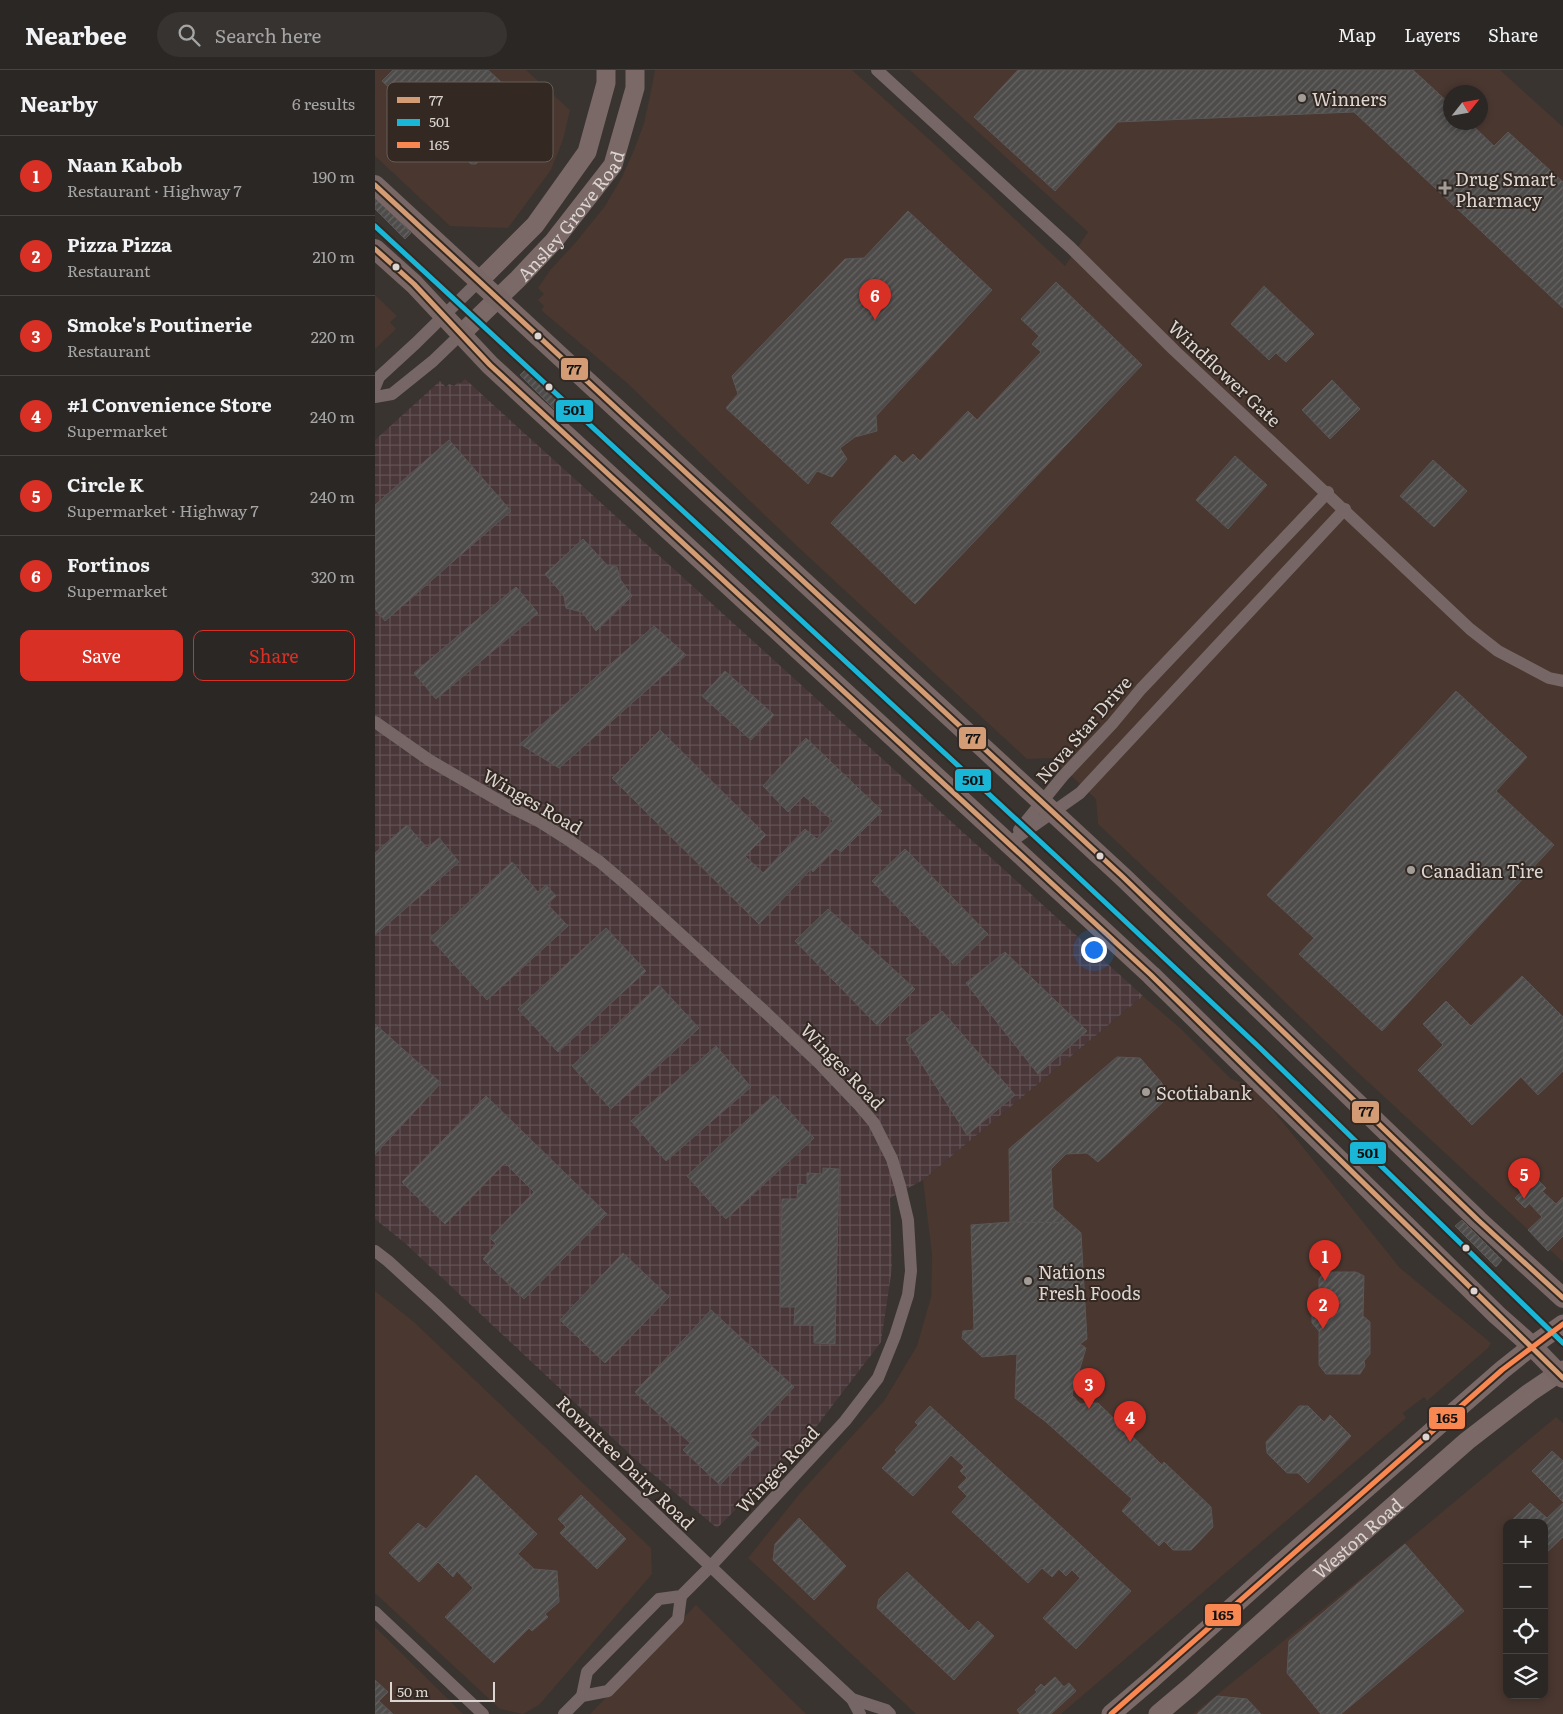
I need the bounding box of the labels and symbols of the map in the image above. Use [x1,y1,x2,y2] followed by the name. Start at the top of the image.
[387,82,553,162] legend
[1312,85,1387,112] place label: Winners
[1443,85,1488,130] north arrow
[429,89,443,109] text: 77
[1296,92,1308,104] marker: Winners
[429,111,450,131] text: 501
[429,134,449,154] text: 165
[510,147,630,287] street label: Ansley Grove Road
[1455,165,1557,213] place label: Drug Smart Pharmacy
[1439,182,1451,194] marker: Drug Smart Pharmacy
[391,262,401,272] unlabelled marker
[859,279,891,320] pin: 6
[1162,313,1288,433] street label: Windflower Gate
[533,331,543,341] unlabelled marker
[560,357,589,381] line badge: 77
[566,358,582,378] text: 77
[544,382,554,392] unlabelled marker
[555,399,594,423] line badge: 501
[563,399,585,419] text: 501
[1029,669,1137,789] street label: Nova Star Drive
[958,726,987,750] line badge: 77
[965,727,981,747] text: 77
[478,761,588,841] street label: Winges Road
[954,768,992,792] line badge: 501
[962,769,984,789] text: 501
[1095,851,1105,861] unlabelled marker
[1421,857,1543,884] place label: Canadian Tire
[1405,864,1417,876] marker: Canadian Tire
[1081,937,1107,963] your location
[795,1017,891,1115] street label: Winges Road
[1156,1079,1253,1106] place label: Scotiabank
[1140,1086,1152,1098] marker: Scotiabank
[1351,1100,1380,1124] line badge: 77
[1358,1100,1374,1120] text: 77
[1349,1141,1387,1165] line badge: 501
[1357,1142,1379,1162] text: 501
[1508,1158,1540,1199] pin: 5
[1309,1240,1341,1281] pin: 1
[1461,1243,1471,1253] unlabelled marker
[1038,1258,1140,1306] place label: Nations Fresh Foods
[1022,1275,1034,1287] marker: Nations Fresh Foods
[1469,1286,1479,1296] unlabelled marker
[1307,1288,1339,1329] pin: 2
[1073,1368,1105,1409] pin: 3
[551,1389,701,1535] street label: Rowntree Dairy Road
[1114,1401,1146,1442] pin: 4
[1428,1406,1466,1430] line badge: 165
[1436,1407,1458,1427] text: 165
[729,1419,825,1519] street label: Winges Road
[1421,1432,1431,1442] unlabelled marker
[1306,1491,1408,1585] street label: Weston Road
[1204,1603,1242,1627] line badge: 165
[1212,1604,1234,1624] text: 165
[390,1679,495,1702] scale bar

